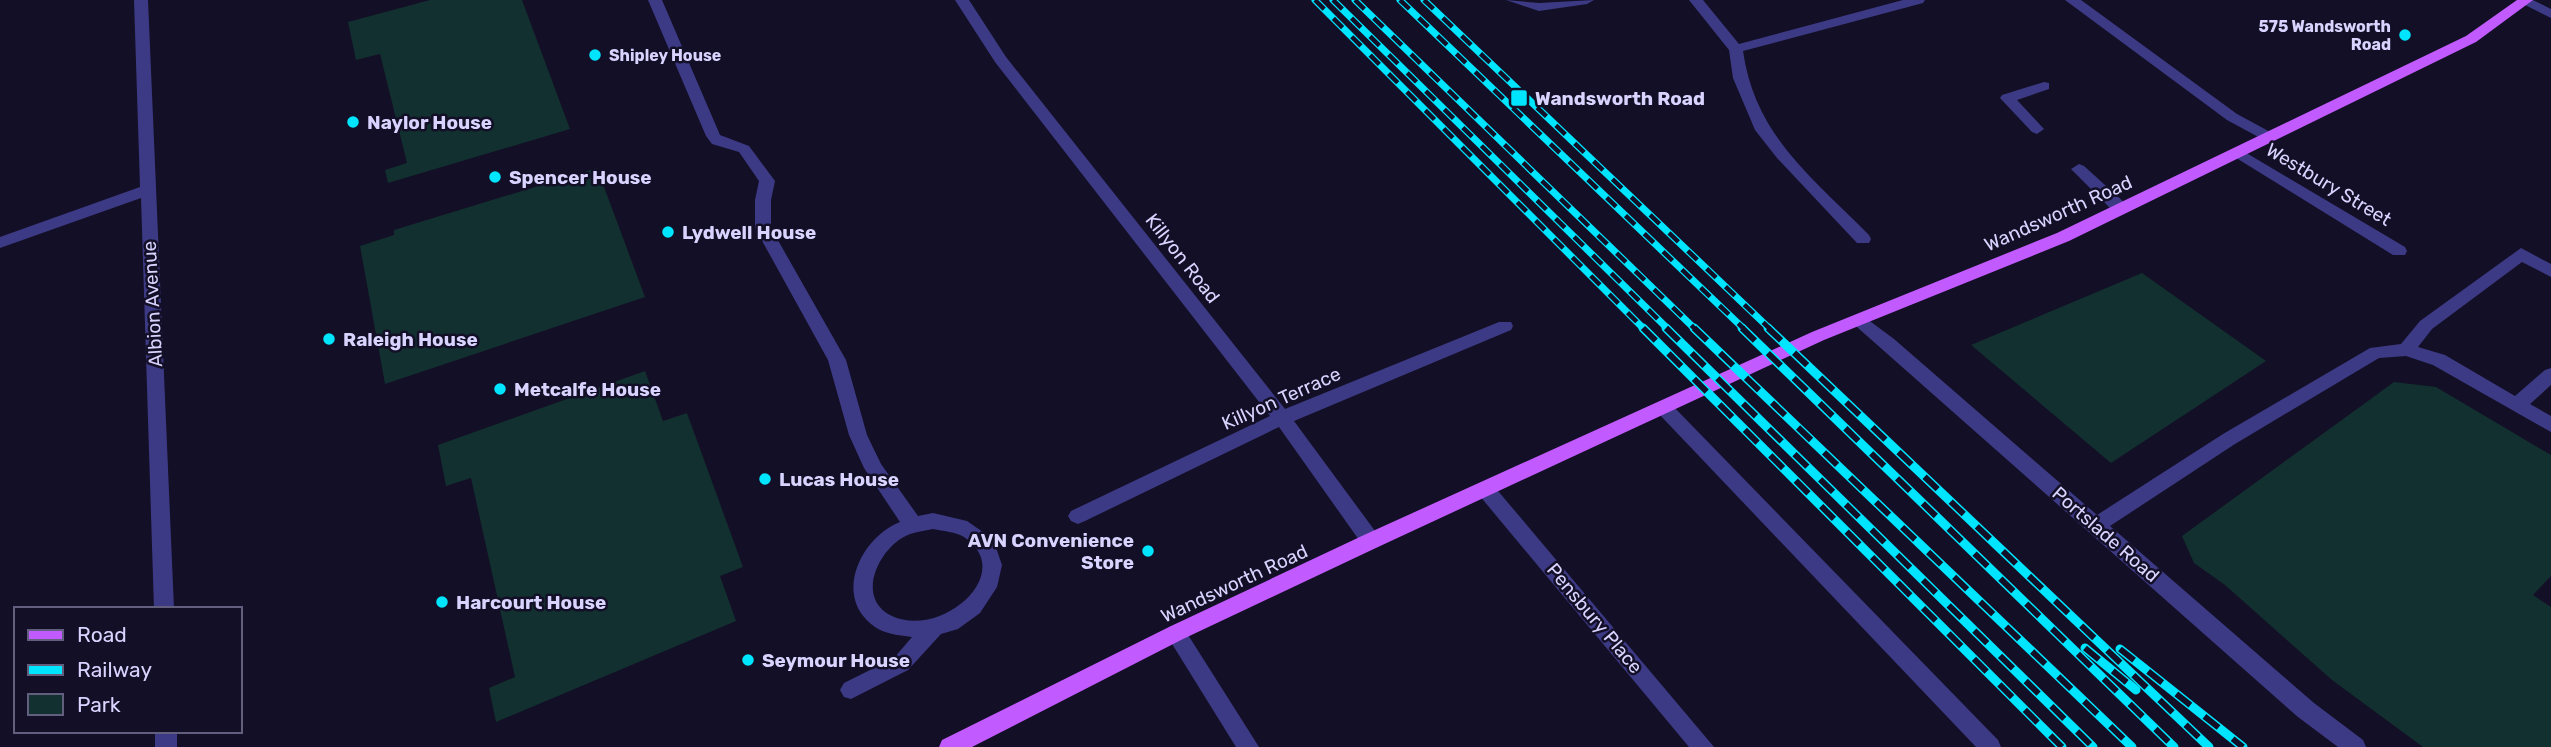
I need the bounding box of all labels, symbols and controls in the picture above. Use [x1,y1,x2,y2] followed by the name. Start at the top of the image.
[2258,17,2391,54] place label: 575 Wandsworth Road
[2397,27,2413,43] marker: 575 Wandsworth Road
[609,46,721,65] place label: Shipley House
[587,47,603,63] marker: Shipley House
[1535,87,1705,110] place label: Wandsworth Road
[1509,88,1529,108] marker: Wandsworth Road
[367,111,492,134] place label: Naylor House
[345,114,361,130] marker: Naylor House
[2262,138,2396,231] street label: Westbury Street
[509,166,652,189] place label: Spencer House
[487,169,503,185] marker: Spencer House
[1981,171,2136,256] street label: Wandsworth Road
[1140,209,1225,308] street label: Killyon Road
[682,221,816,244] place label: Lydwell House
[660,224,676,240] marker: Lydwell House
[138,240,167,368] street label: Albion Avenue
[343,328,478,351] place label: Raleigh House
[321,331,337,347] marker: Raleigh House
[1218,362,1344,435] street label: Killyon Terrace
[514,378,661,401] place label: Metcalfe House
[492,381,508,397] marker: Metcalfe House
[779,468,899,491] place label: Lucas House
[757,471,773,487] marker: Lucas House
[2048,482,2164,587] street label: Portslade Road
[968,529,1134,574] place label: AVN Convenience Store
[1157,539,1311,628] street label: Wandsworth Road
[1140,543,1156,559] marker: AVN Convenience Store
[1542,558,1647,678] street label: Pensbury Place
[456,591,606,614] place label: Harcourt House
[434,594,450,610] marker: Harcourt House
[14,607,242,733] legend
[77,622,127,647] text: Road
[762,649,910,672] place label: Seymour House
[740,652,756,668] marker: Seymour House
[77,657,152,682] text: Railway
[77,692,121,717] text: Park

